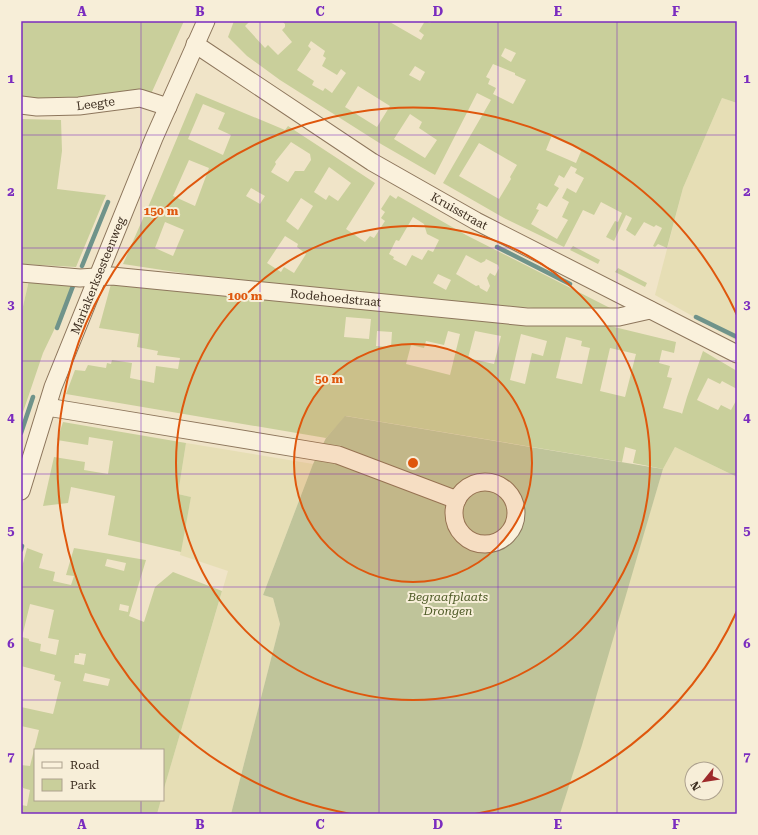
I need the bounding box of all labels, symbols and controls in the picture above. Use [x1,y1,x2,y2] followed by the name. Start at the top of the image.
[77,4,87,19] text: A
[195,4,205,19] text: B
[315,4,325,19] text: C
[433,4,443,19] text: D
[554,4,562,19] text: E
[672,4,680,19] text: F
[7,71,15,86] text: 1
[743,71,751,86] text: 1
[76,94,116,113] street label: Leegte
[7,184,15,199] text: 2
[743,184,751,199] text: 2
[428,190,491,233] street label: Kruisstraat
[144,204,179,218] text: 150 m
[68,215,128,336] street label: Mariakerksesteenweg
[289,287,382,310] street label: Rodehoedstraat
[228,289,263,303] text: 100 m
[7,297,15,312] text: 3
[743,297,751,312] text: 3
[315,372,343,386] text: 50 m
[7,410,15,425] text: 4
[743,410,751,425] text: 4
[406,456,420,470] centre of rings
[7,523,15,538] text: 5
[743,523,751,538] text: 5
[407,590,489,618] park label: Begraafplaats Drongen
[7,636,15,651] text: 6
[743,636,751,651] text: 6
[7,749,15,764] text: 7
[34,749,164,801] legend
[743,749,751,764] text: 7
[70,758,100,772] text: Road
[684,761,724,801] north arrow
[70,778,97,792] text: Park
[688,778,704,793] text: N
[77,817,87,832] text: A
[195,817,205,832] text: B
[315,817,325,832] text: C
[433,817,443,832] text: D
[554,817,562,832] text: E
[672,817,680,832] text: F

